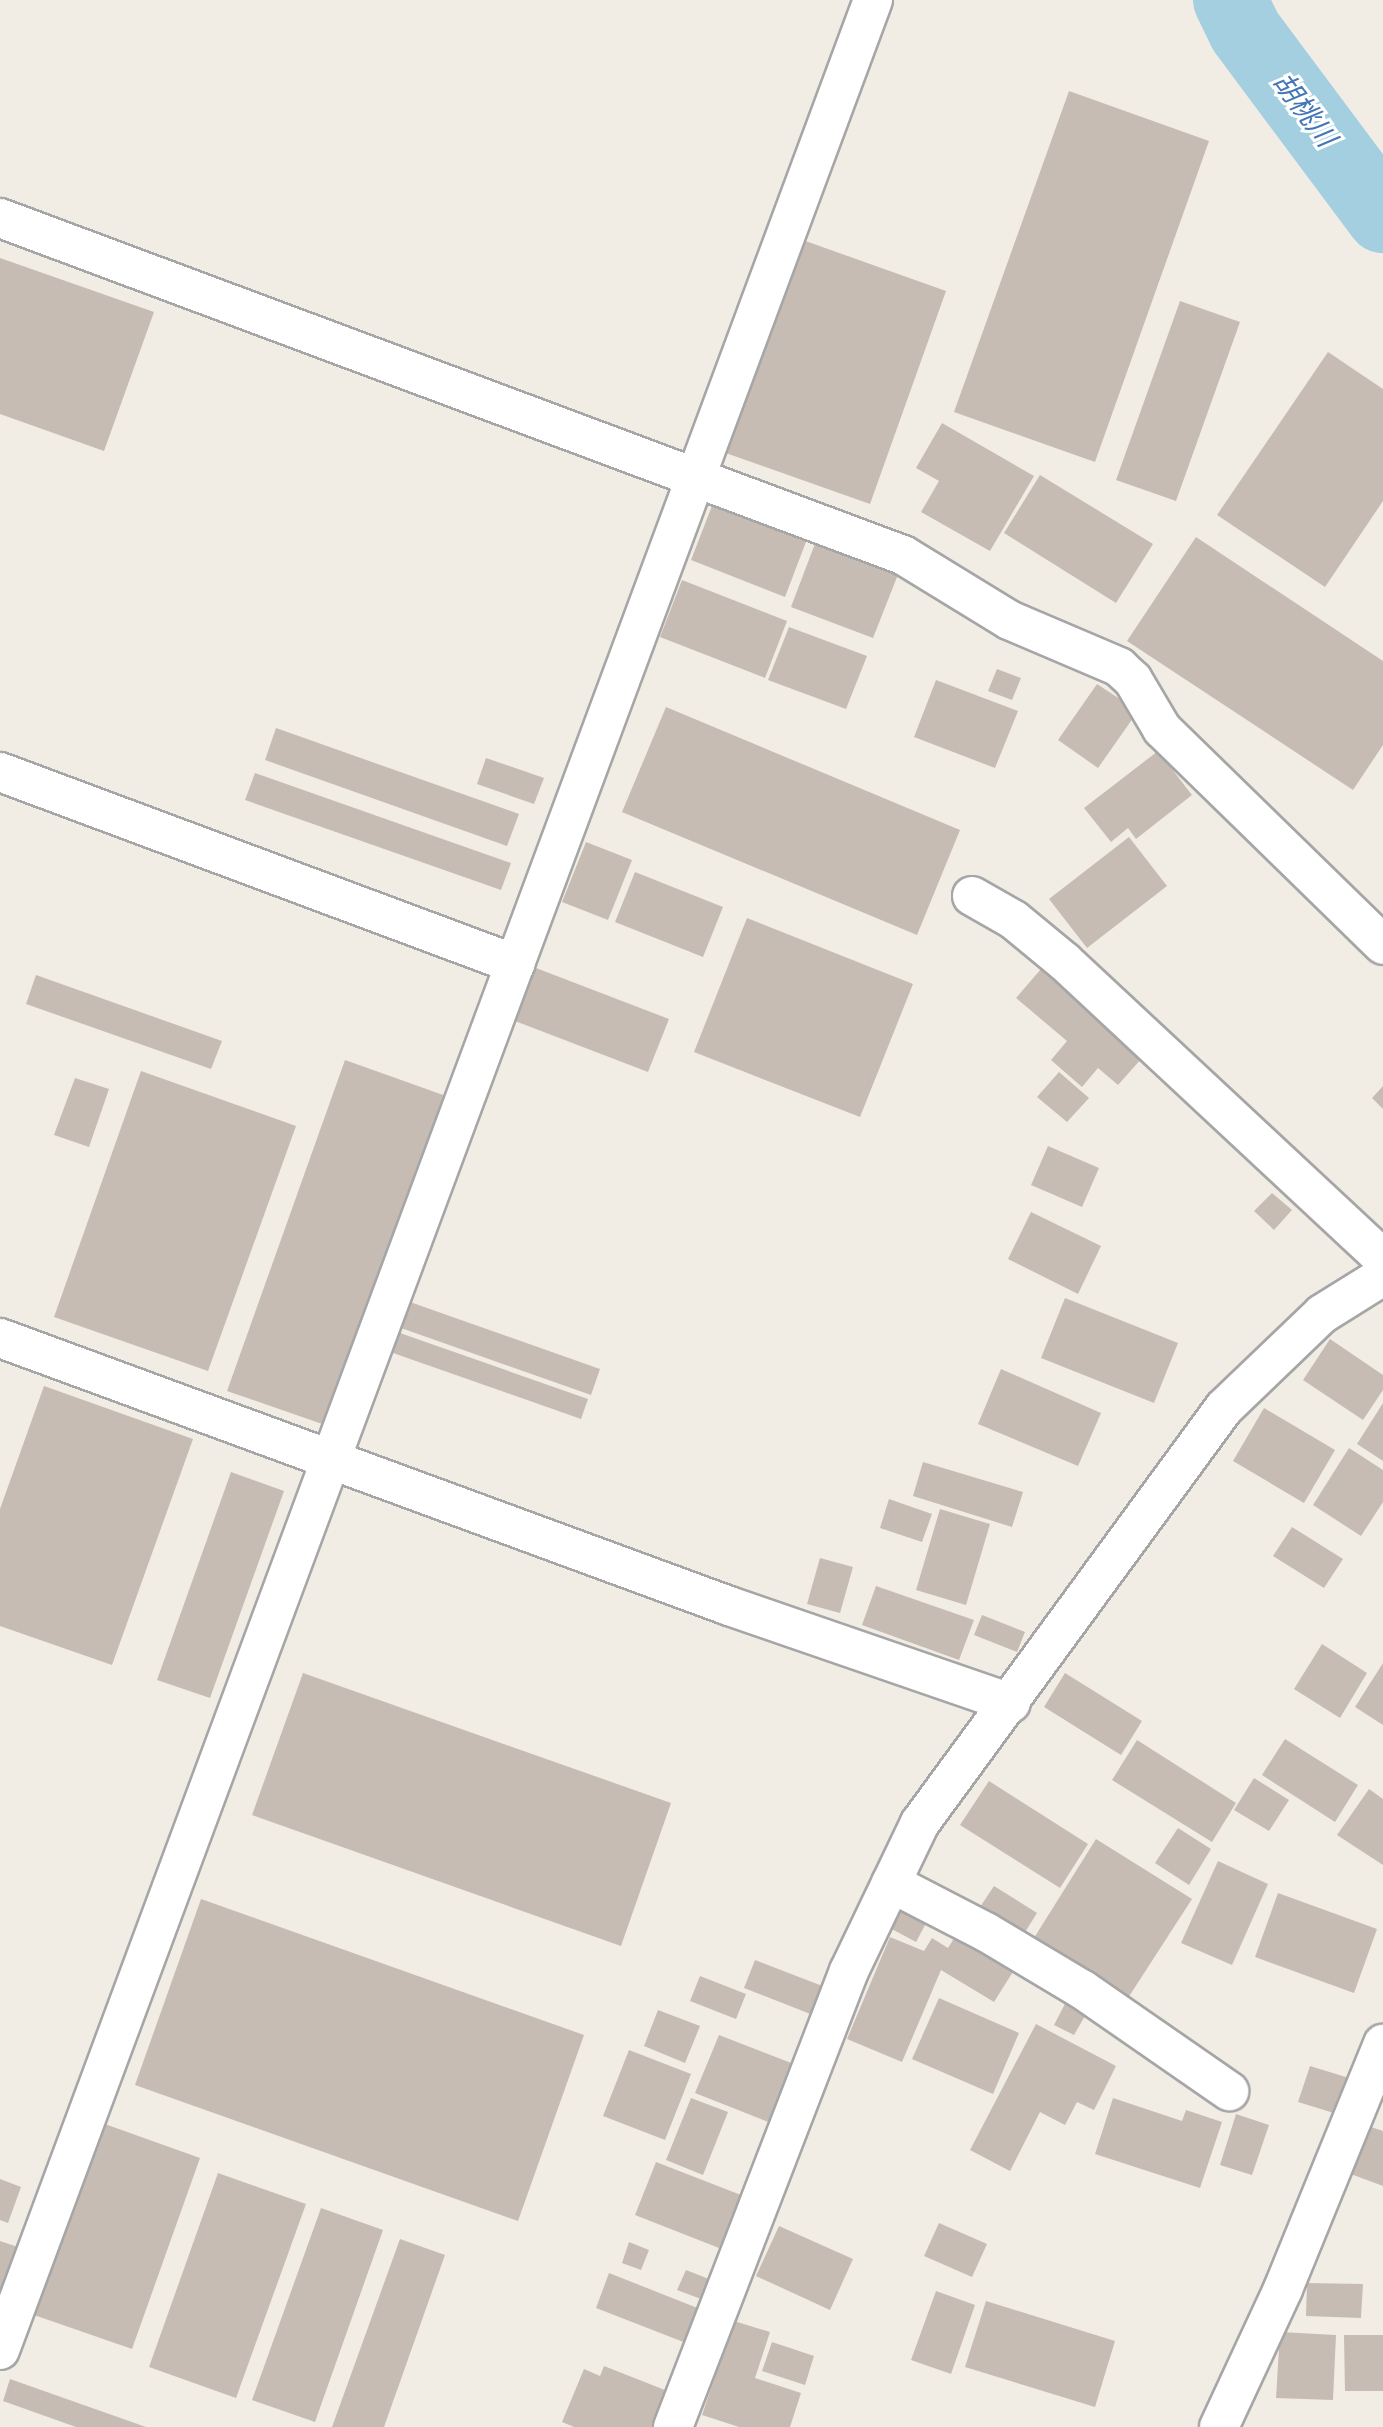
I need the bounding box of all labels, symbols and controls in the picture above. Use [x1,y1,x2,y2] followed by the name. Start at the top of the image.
[1265,66,1343,154] water label: 胡桃川

